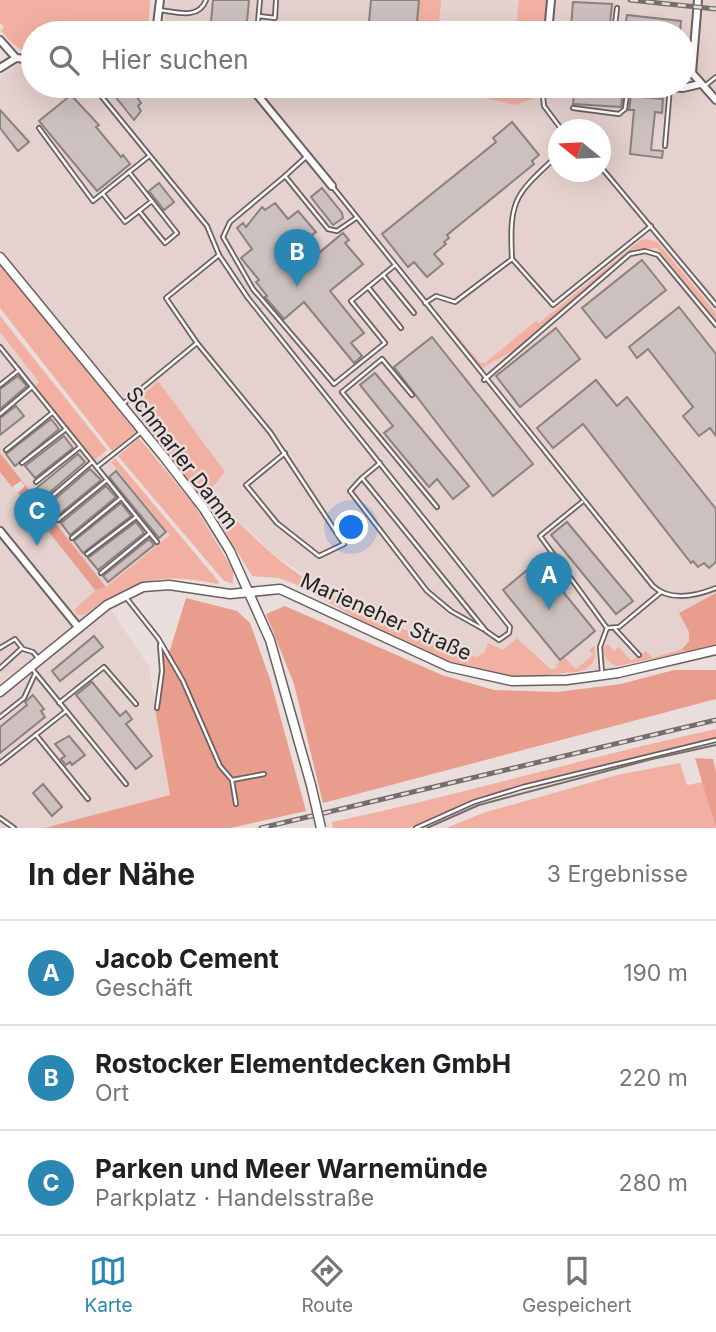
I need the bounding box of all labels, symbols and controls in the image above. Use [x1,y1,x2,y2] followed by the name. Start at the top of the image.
[21,21,695,98] search box
[45,41,83,79] icon: search
[101,44,249,75] text: Hier suchen
[548,119,611,182] north arrow
[274,229,320,287] pin: B
[121,382,244,534] street label: Schmarler Damm
[14,488,60,546] pin: C
[334,510,368,544] your location
[526,552,572,610] pin: A
[297,568,476,666] street label: Marieneher Straße
[28,856,195,892] text: In der Nähe
[547,860,688,888] text: 3 Ergebnisse
[95,943,279,974] text: Jacob Cement
[42,959,60,987] text: A
[623,959,688,987] text: 190 m
[95,974,193,1002] text: Geschäft
[95,1048,511,1079] text: Rostocker Elementdecken GmbH
[43,1064,59,1092] text: B
[619,1064,688,1092] text: 220 m
[95,1079,129,1107] text: Ort
[95,1153,488,1184] text: Parken und Meer Warnemünde
[42,1169,60,1197] text: C
[619,1169,688,1197] text: 280 m
[95,1184,374,1212] text: Parkplatz · Handelsstraße
[84,1252,132,1317] tab: Karte
[301,1252,353,1317] tab: Route
[522,1252,632,1317] tab: Gespeichert

